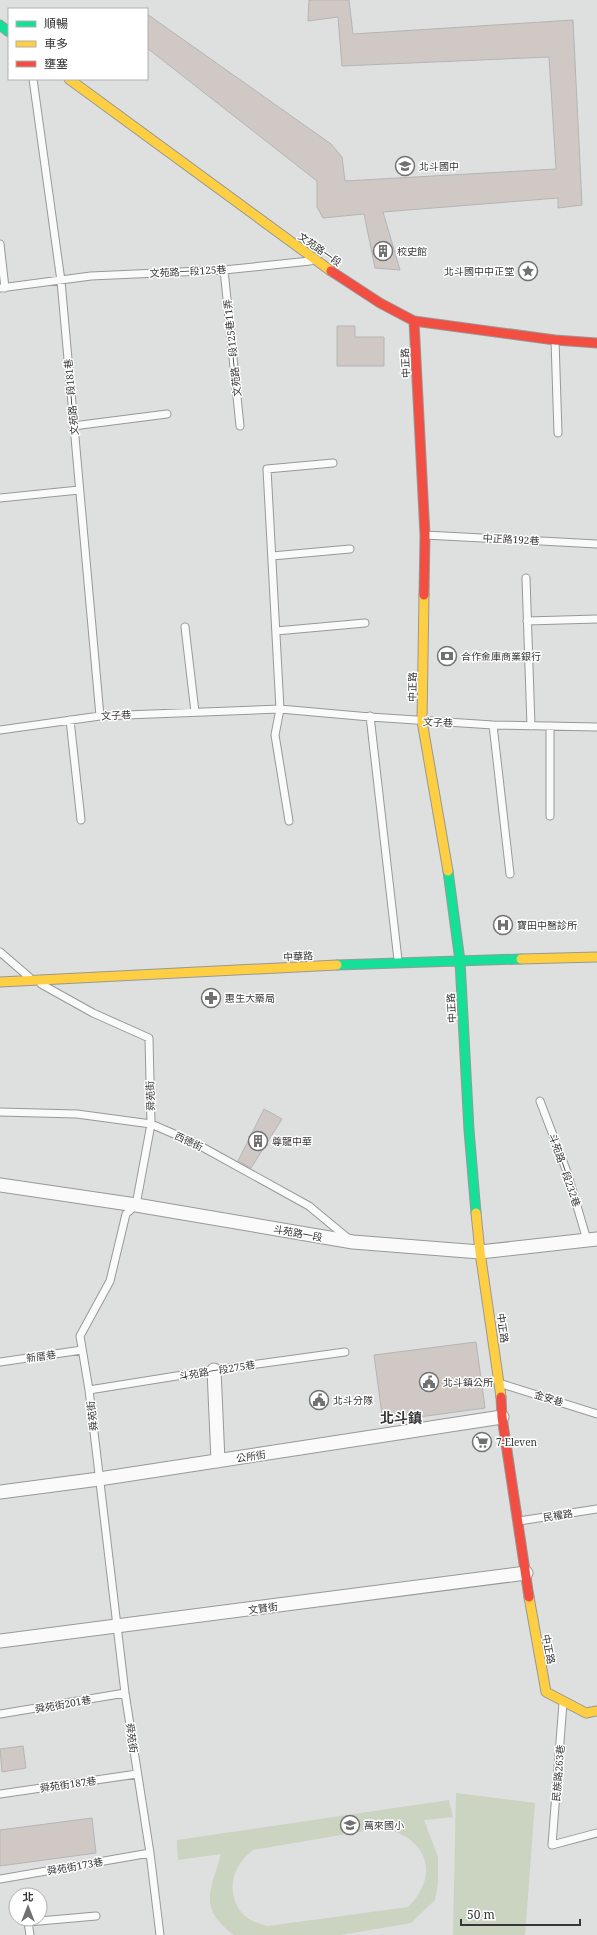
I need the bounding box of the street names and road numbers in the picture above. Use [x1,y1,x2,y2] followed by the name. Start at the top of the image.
[296,229,344,269] street label: 文苑路一段
[149,262,227,280] street label: 文苑路一段125巷
[220,299,244,397] street label: 文苑路一段125巷11弄
[397,348,413,378] street label: 中正路
[61,358,81,436] street label: 文苑路一段181巷
[482,531,540,547] street label: 中正路192巷
[405,672,419,702] street label: 中正路
[101,707,131,723] street label: 文子巷
[423,714,453,730] street label: 文子巷
[283,948,313,964] street label: 中華路
[443,993,459,1023] street label: 中正路
[142,1081,158,1111] street label: 舜苑街
[172,1128,206,1154] street label: 西德街
[546,1131,584,1209] street label: 斗苑路一段232巷
[272,1222,324,1244] street label: 斗苑路一段
[494,1312,512,1344] street label: 中正路
[25,1347,57,1365] street label: 新厝巷
[178,1357,256,1383] street label: 斗苑路一段275巷
[533,1387,565,1409] street label: 金安巷
[83,1400,101,1432] street label: 舜苑街
[235,1447,267,1465] street label: 公所街
[542,1506,574,1524] street label: 民權路
[247,1599,279,1617] street label: 文賢街
[539,1633,559,1665] street label: 中正路
[34,1692,92,1716] street label: 舜苑街201巷
[123,1722,141,1754] street label: 舜苑街
[549,1744,567,1802] street label: 民族路263巷
[39,1773,97,1795] street label: 舜苑街187巷
[46,1854,104,1878] street label: 舜苑街173巷

